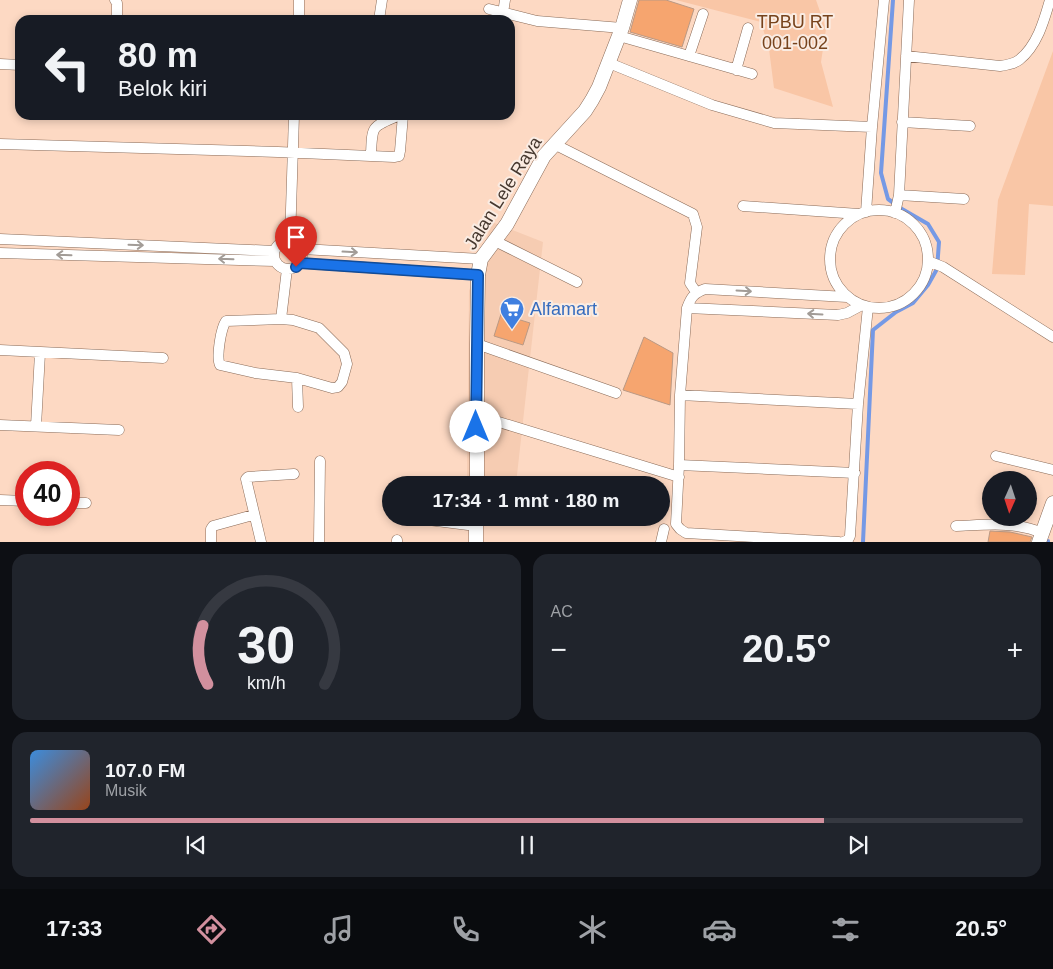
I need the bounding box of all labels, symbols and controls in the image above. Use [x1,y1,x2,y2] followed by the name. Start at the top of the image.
[757,12,833,53] park label: TPBU RT 001-002
[35,35,100,100] icon: left
[118,35,198,74] text: 80 m
[118,76,207,101] text: Belok kiri
[460,132,546,253] street label: Jalan Lele Raya
[275,216,317,267] pin
[282,223,310,251] icon: arrive
[128,240,144,250] one-way arrow
[342,247,358,256] one-way arrow
[56,250,72,260] one-way arrow
[219,255,235,264] one-way arrow
[736,287,752,296] one-way arrow
[499,296,525,330] supermarket icon: Alfamart
[530,299,597,319] place label: Alfamart
[808,310,824,319] one-way arrow
[449,400,501,452] position arrow
[15,461,80,526] speed limit sign: 40
[982,471,1038,526] north arrow
[982,471,1037,526] map controls
[433,490,619,511] text: 17:34 · 1 mnt · 180 m
[551,603,573,620] text: AC
[237,616,295,674] text: 30
[742,628,831,670] text: 20.5°
[551,634,567,665] text: −
[1007,634,1023,665] text: +
[247,673,286,693] text: km/h
[105,760,185,781] text: 107.0 FM
[105,782,147,799] text: Musik
[182,831,210,859] icon: previous
[513,831,541,859] icon: pause
[844,831,872,859] icon: next
[194,912,229,947] icon: directions
[321,912,356,947] icon: music
[448,912,483,947] icon: phone
[575,912,610,947] icon: climate
[702,912,737,947] icon: car
[828,912,863,947] icon: filters
[46,916,102,941] text: 17:33
[955,916,1007,941] text: 20.5°

